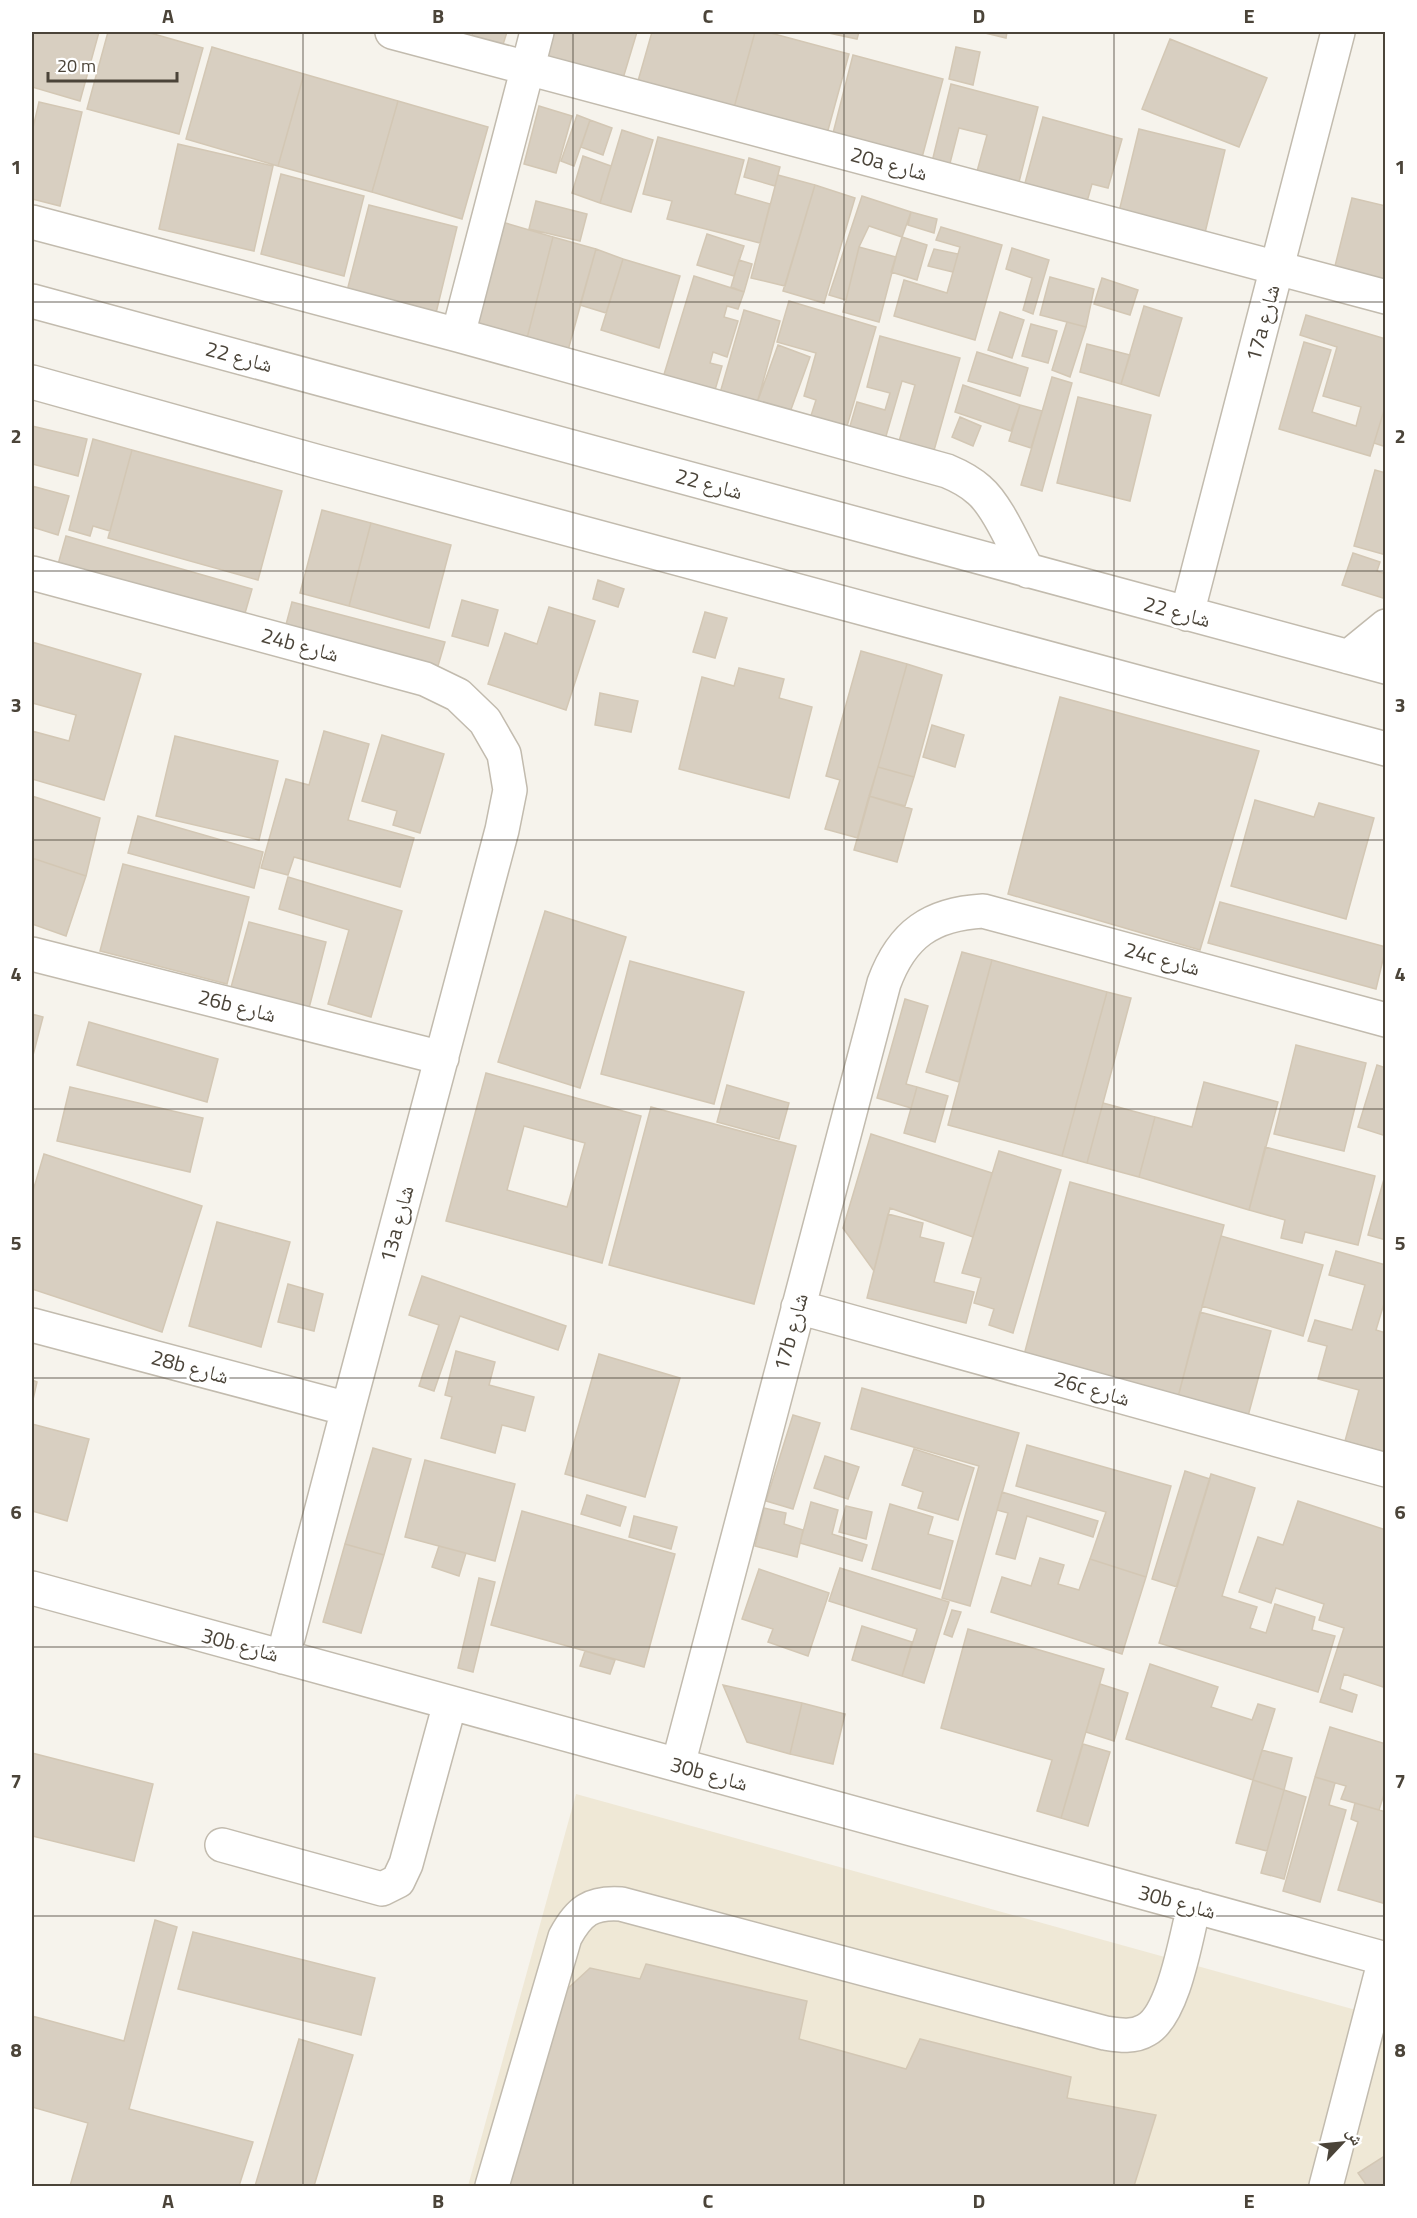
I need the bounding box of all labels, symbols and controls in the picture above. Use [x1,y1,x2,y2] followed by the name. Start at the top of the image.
[162,0,174,31] text: A
[432,0,444,31] text: B
[703,0,714,31] text: C
[973,0,985,31] text: D
[1243,0,1255,31] text: E
[48,45,177,83] scale bar
[57,52,96,79] text: 20 m
[847,137,931,189] street label: 20a شارع
[10,151,22,182] text: 1
[1394,151,1406,182] text: 1
[1236,281,1288,365] street label: 17a شارع
[202,332,276,380] street label: شارع 22
[10,420,22,451] text: 2
[1394,420,1406,451] text: 2
[672,459,746,507] street label: شارع 22
[1140,587,1214,635] street label: شارع 22
[258,618,343,670] street label: 24b شارع
[10,689,22,720] text: 3
[1394,689,1406,720] text: 3
[1121,933,1204,983] street label: 24c شارع
[10,958,22,989] text: 4
[1394,958,1406,989] text: 4
[195,980,279,1030] street label: 26b شارع
[370,1182,422,1266] street label: 13a شارع
[10,1227,22,1258] text: 5
[1394,1227,1406,1258] text: 5
[764,1289,816,1374] street label: 17b شارع
[148,1340,233,1392] street label: 28b شارع
[1051,1362,1134,1414] street label: 26c شارع
[10,1496,22,1527] text: 6
[1394,1496,1406,1527] text: 6
[198,1618,283,1670] street label: 30b شارع
[667,1747,752,1799] street label: 30b شارع
[10,1765,22,1796] text: 7
[1394,1765,1406,1796] text: 7
[1135,1875,1220,1927] street label: 30b شارع
[10,2034,22,2065] text: 8
[1394,2034,1406,2065] text: 8
[1312,2113,1372,2173] north arrow
[1341,2124,1370,2149] text: ش
[162,2185,174,2216] text: A
[432,2185,444,2216] text: B
[703,2185,714,2216] text: C
[973,2185,985,2216] text: D
[1243,2185,1255,2216] text: E

